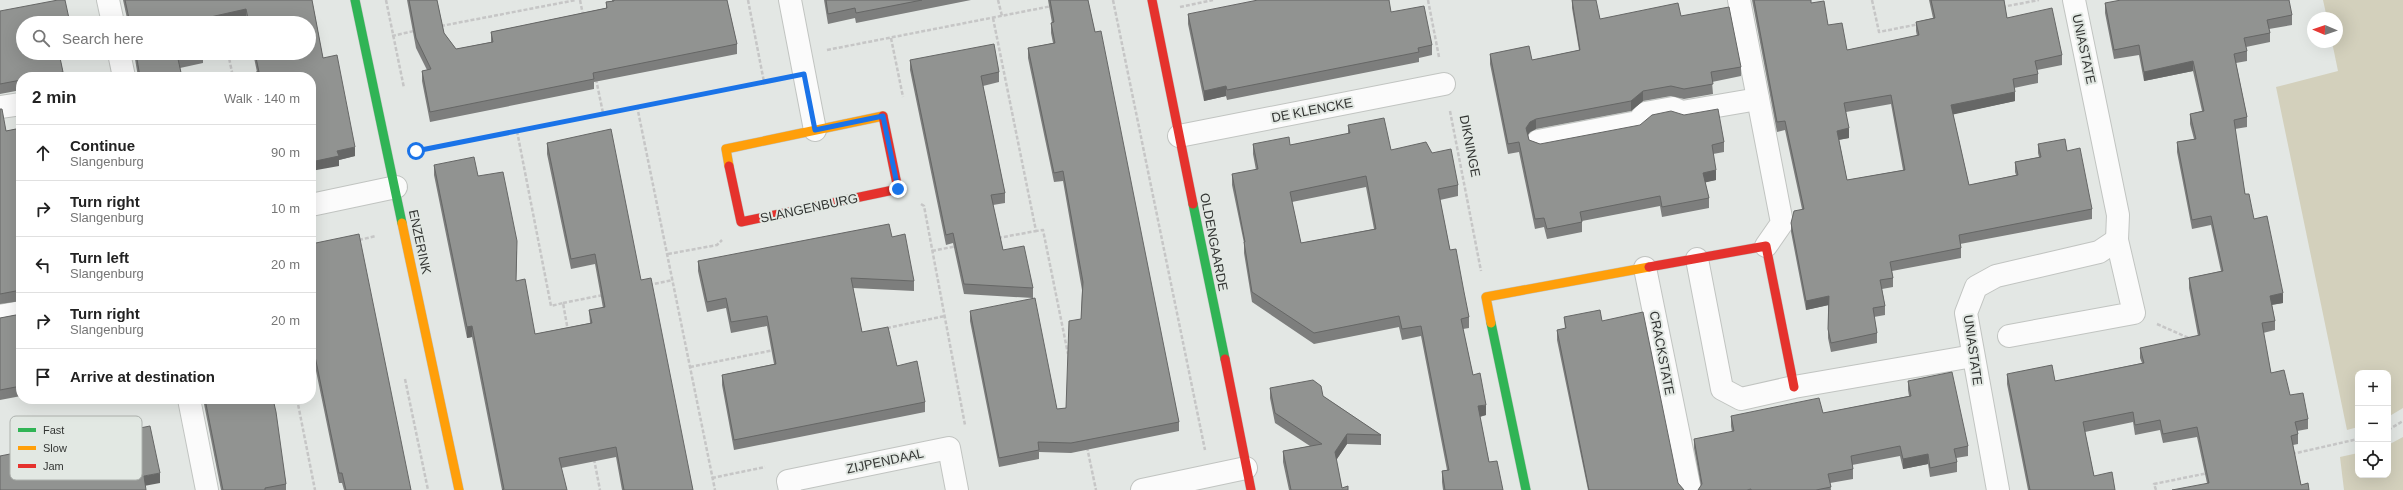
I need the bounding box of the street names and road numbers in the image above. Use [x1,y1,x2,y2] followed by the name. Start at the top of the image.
[2069,13,2099,86] street label: UNIASTATE
[1270,95,1354,125] street label: DE KLENCKE
[1457,114,1483,179] street label: DIKNINGE
[759,190,859,226] street label: SLANGENBURG
[1197,192,1231,293] street label: OLDENGAARDE
[406,208,434,276] street label: ENZERINK
[1646,310,1678,397] street label: CRACKSTATE
[1961,314,1985,387] street label: UNIASTATE
[845,445,925,477] street label: ZIJPENDAAL

